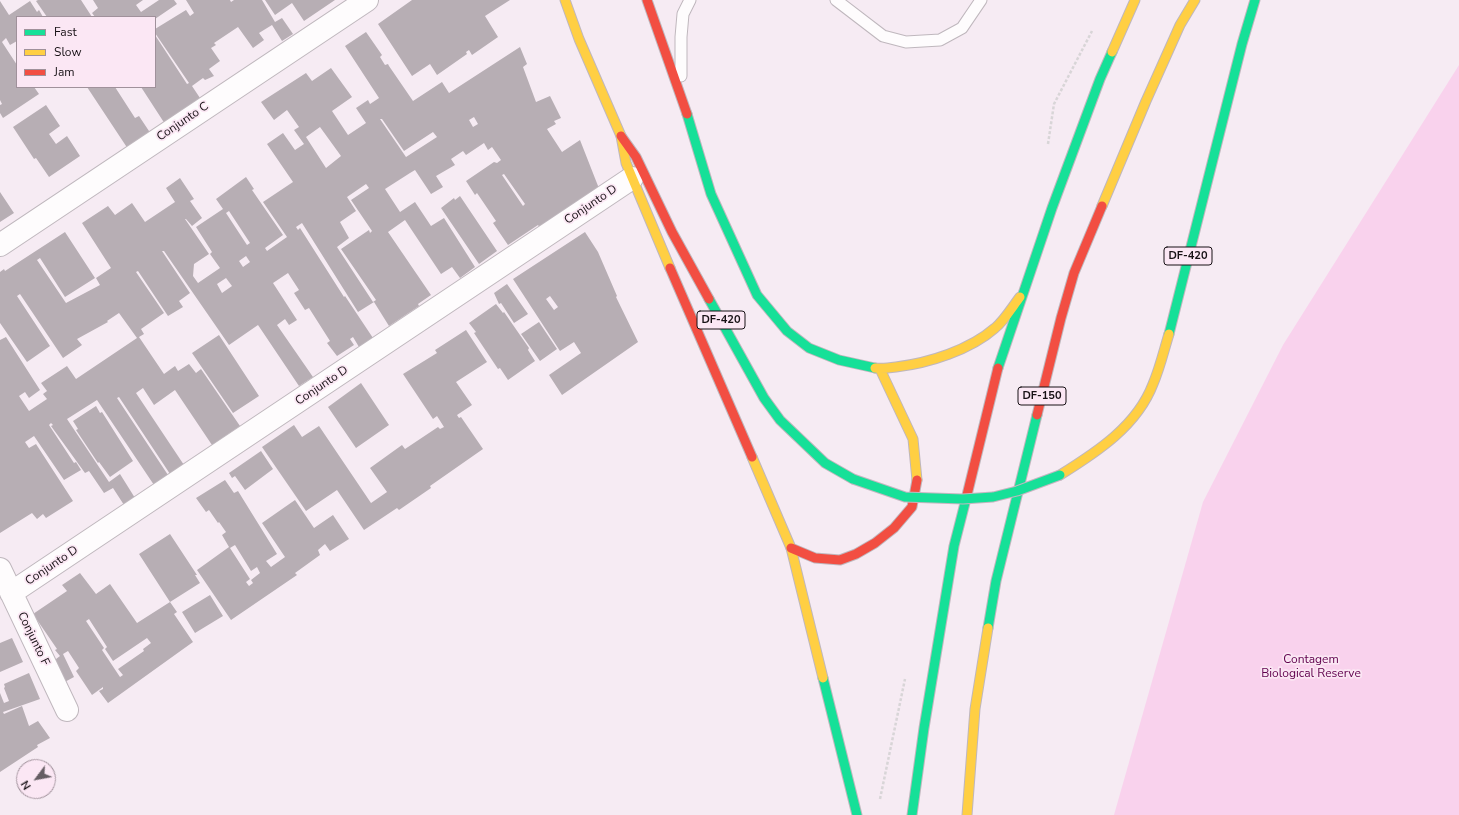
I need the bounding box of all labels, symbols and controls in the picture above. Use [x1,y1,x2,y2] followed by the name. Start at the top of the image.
[16,16,156,88] legend
[54,24,77,40] text: Fast
[54,44,82,60] text: Slow
[54,64,75,80] text: Jam
[154,99,212,145] street label: Conjunto C
[562,182,620,228] street label: Conjunto D
[1164,247,1212,265] road number: DF-420
[697,311,745,329] road number: DF-420
[293,363,351,409] street label: Conjunto D
[1018,387,1066,405] road number: DF-150
[23,543,81,589] street label: Conjunto D
[14,610,52,668] street label: Conjunto F
[1261,653,1361,681] park label: Contagem Biological Reserve
[16,759,56,799] north arrow
[18,778,35,793] text: N

